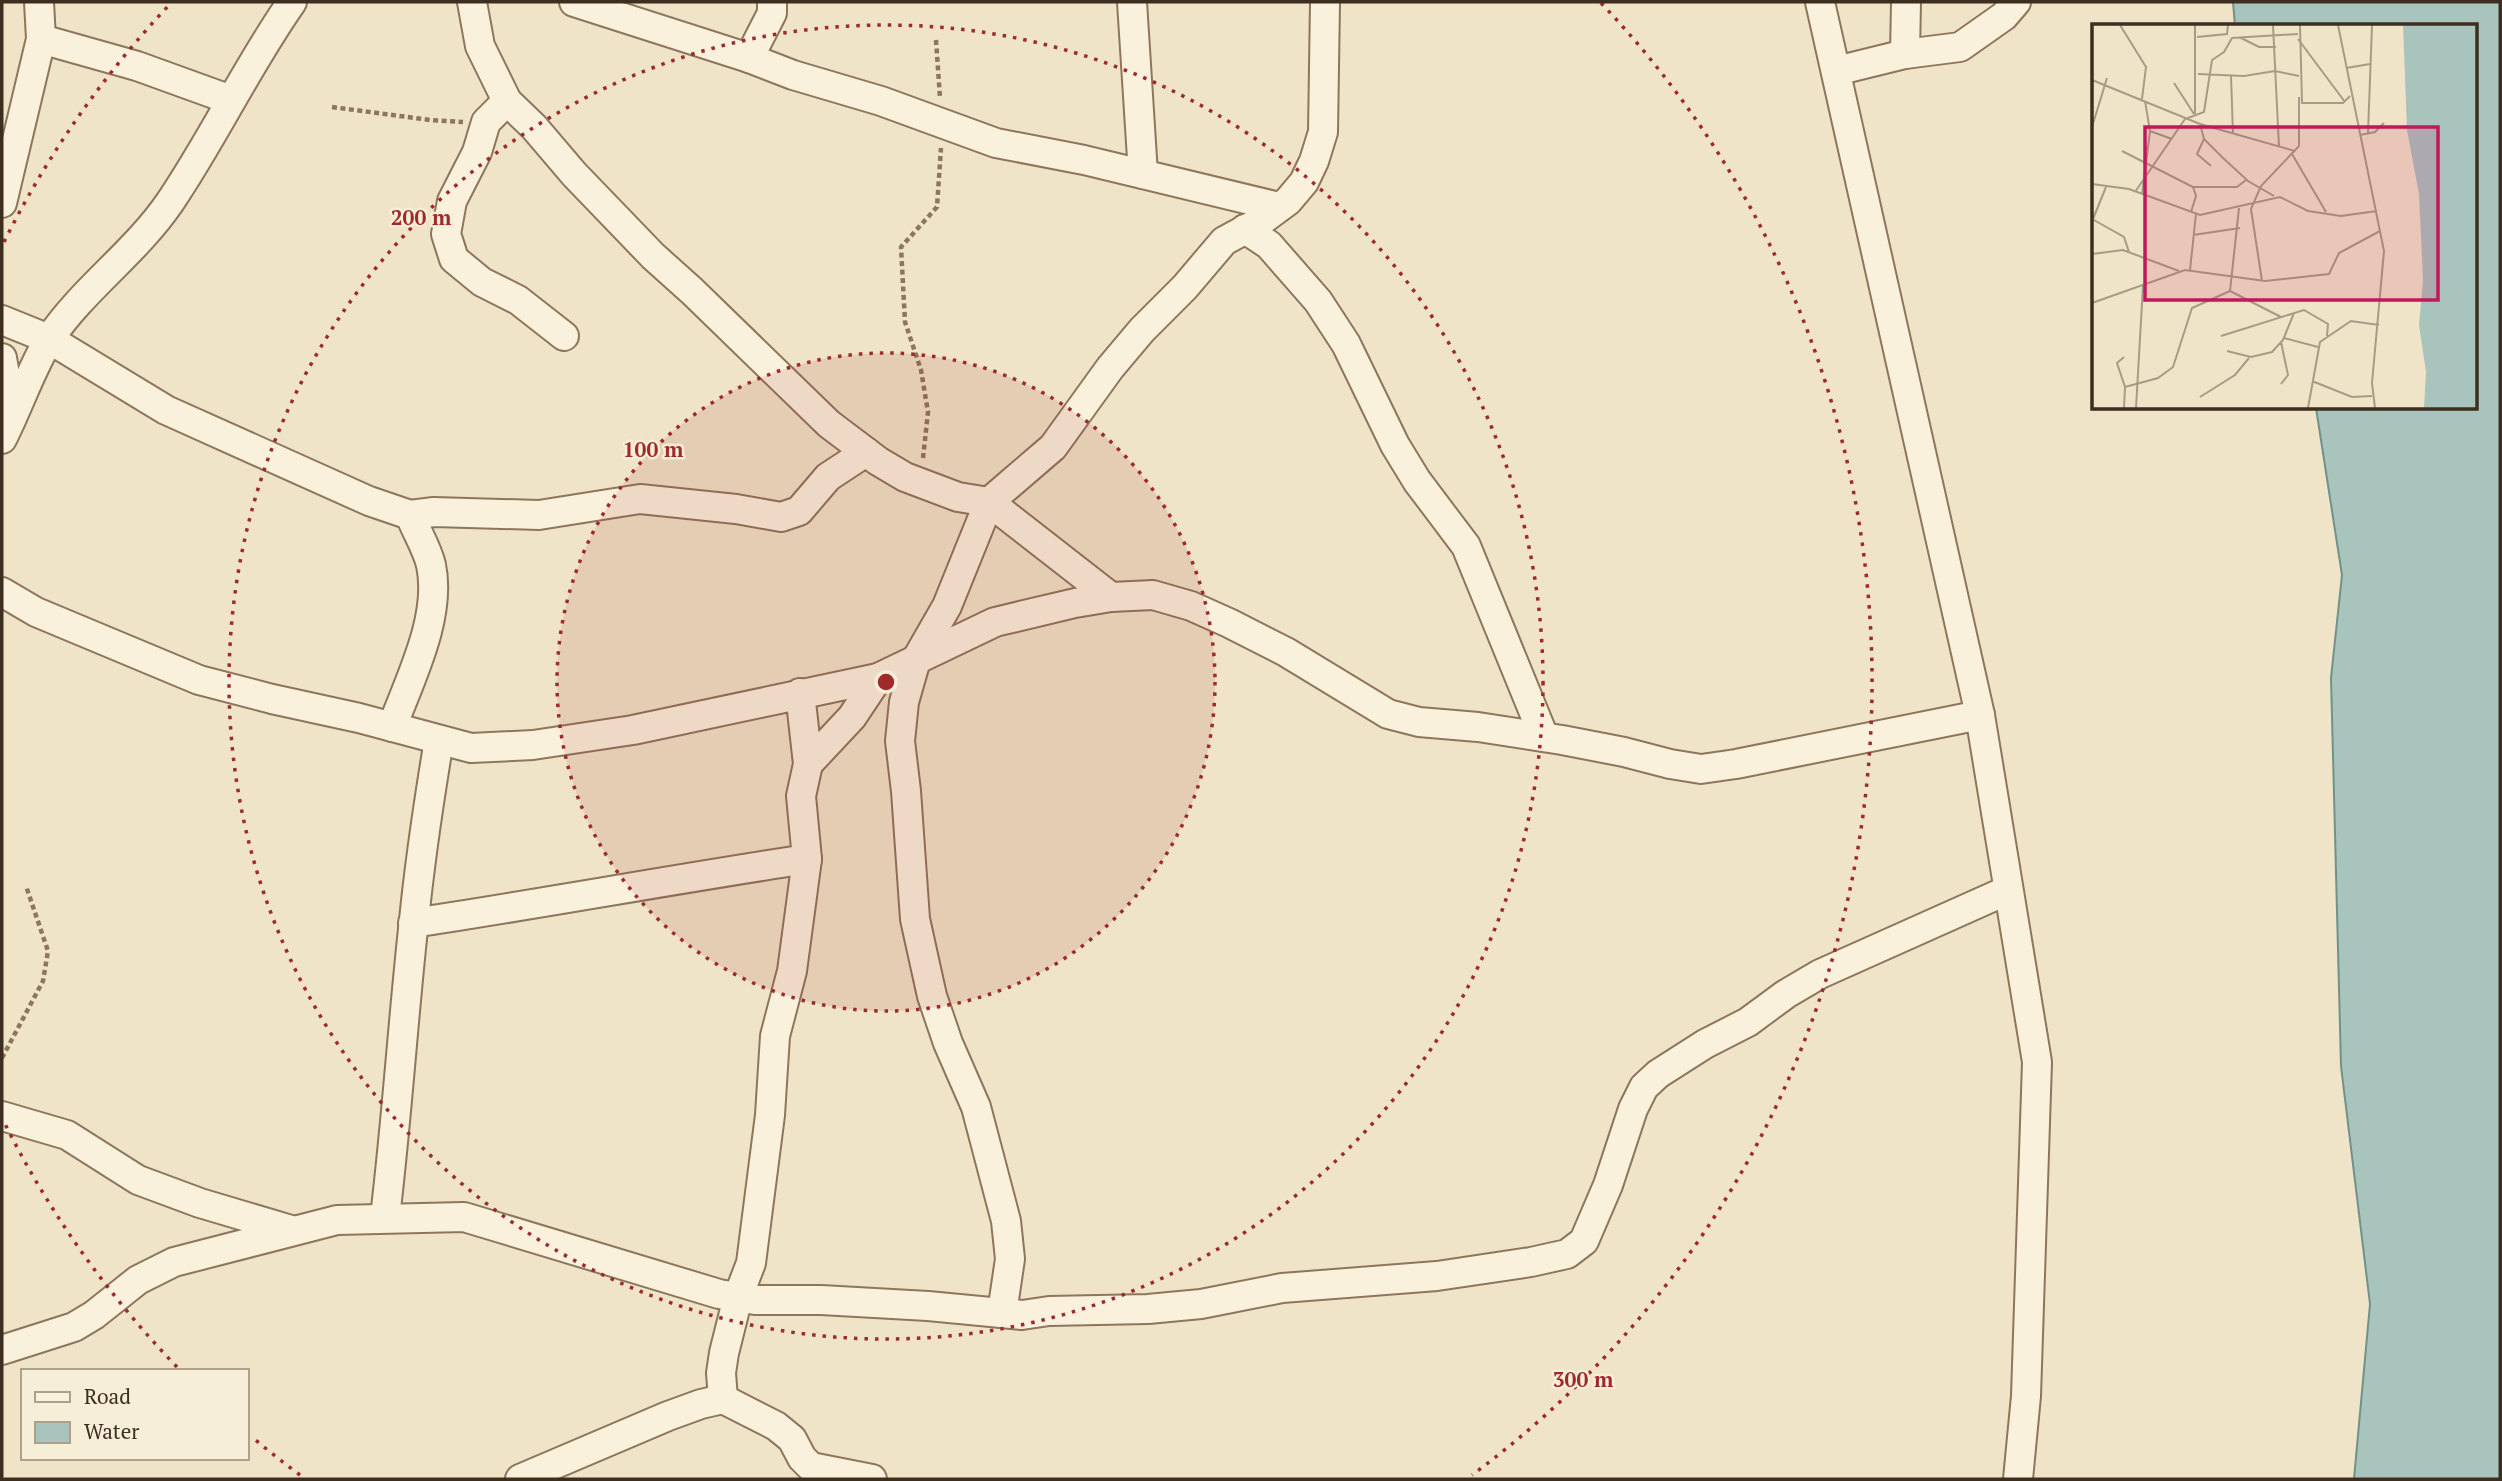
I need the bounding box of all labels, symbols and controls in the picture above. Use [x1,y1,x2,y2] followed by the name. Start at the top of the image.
[2092,24,2478,410] inset map
[391,203,452,231] text: 200 m
[623,435,684,463] text: 100 m
[874,670,898,694] centre of rings
[1553,1365,1614,1393] text: 300 m
[21,1369,248,1460] legend
[84,1382,131,1410] text: Road
[84,1417,139,1445] text: Water

